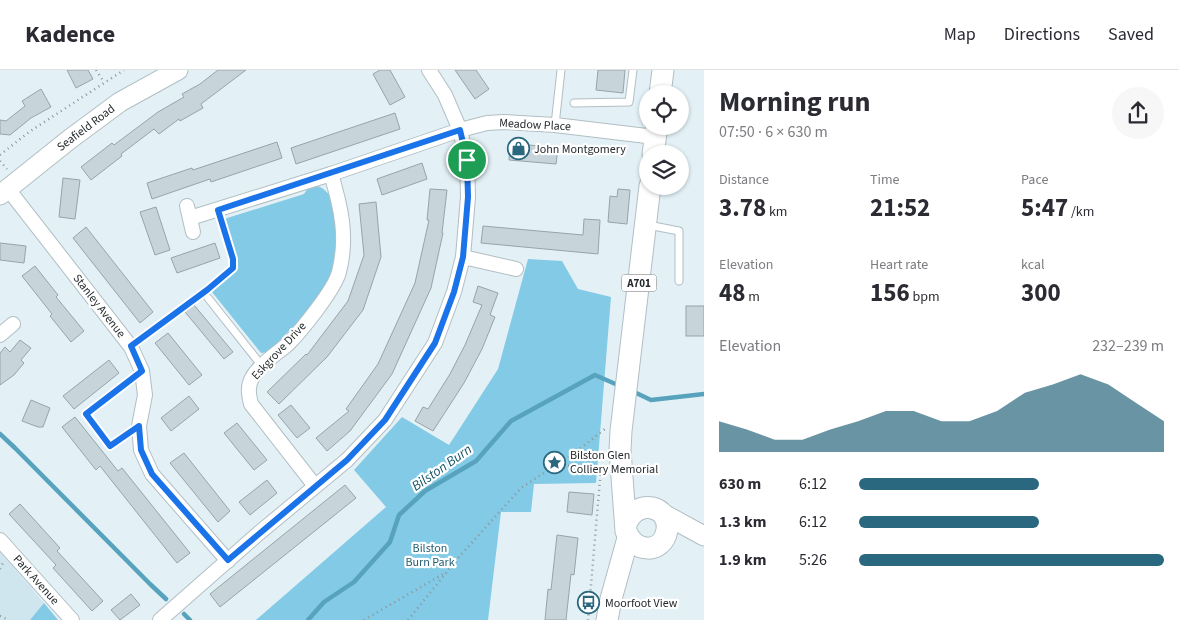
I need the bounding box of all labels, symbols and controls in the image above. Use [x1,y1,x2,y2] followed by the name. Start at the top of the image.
[25,17,115,52] text: Kadence
[944,22,976,47] text: Map
[1004,22,1080,47] text: Directions
[1108,22,1154,47] text: Saved
[719,82,870,122] text: Morning run
[639,85,689,195] map controls
[639,85,689,135] button: locate
[1112,87,1164,139] button: share
[54,101,118,155] street label: Seafield Road
[499,115,571,135] street label: Meadow Place
[719,121,828,143] text: 07:50 · 6 × 630 m
[506,137,530,161] shop icon: John Montgomery
[446,139,488,181] pin
[534,141,626,158] place label: John Montgomery
[639,145,689,195] button: layers
[453,146,481,174] icon: arrive
[719,170,769,190] text: Distance
[870,170,900,190] text: Time
[1021,170,1048,190] text: Pace
[719,190,766,226] text: 3.78
[870,190,930,226] text: 21:52
[1021,190,1068,226] text: 5:47
[766,202,787,222] text: km
[1068,202,1094,222] text: /km
[719,255,774,275] text: Elevation
[870,255,928,275] text: Heart rate
[1021,255,1045,275] text: kcal
[69,271,129,341] street label: Stanley Avenue
[622,274,656,292] road number: A701
[719,275,745,311] text: 48
[870,275,910,311] text: 156
[1021,275,1061,311] text: 300
[745,287,760,307] text: m
[910,287,940,307] text: bpm
[248,318,310,384] street label: Eskgrove Drive
[719,335,781,357] text: Elevation
[1092,335,1164,357] text: 232–239 m
[408,440,476,496] water label: Bilston Burn
[570,447,658,478] place label: Bilston Glen Colliery Memorial
[542,450,566,474] place icon: Bilston Glen Colliery Memorial
[719,473,761,495] text: 630 m
[799,473,827,495] text: 6:12
[719,511,766,533] text: 1.3 km
[799,511,827,533] text: 6:12
[405,540,455,571] park label: Bilston Burn Park
[719,549,766,571] text: 1.9 km
[799,549,827,571] text: 5:26
[9,551,63,609] street label: Park Avenue
[577,591,601,615] bus stop icon: Moorfoot View
[605,595,678,612] place label: Moorfoot View

